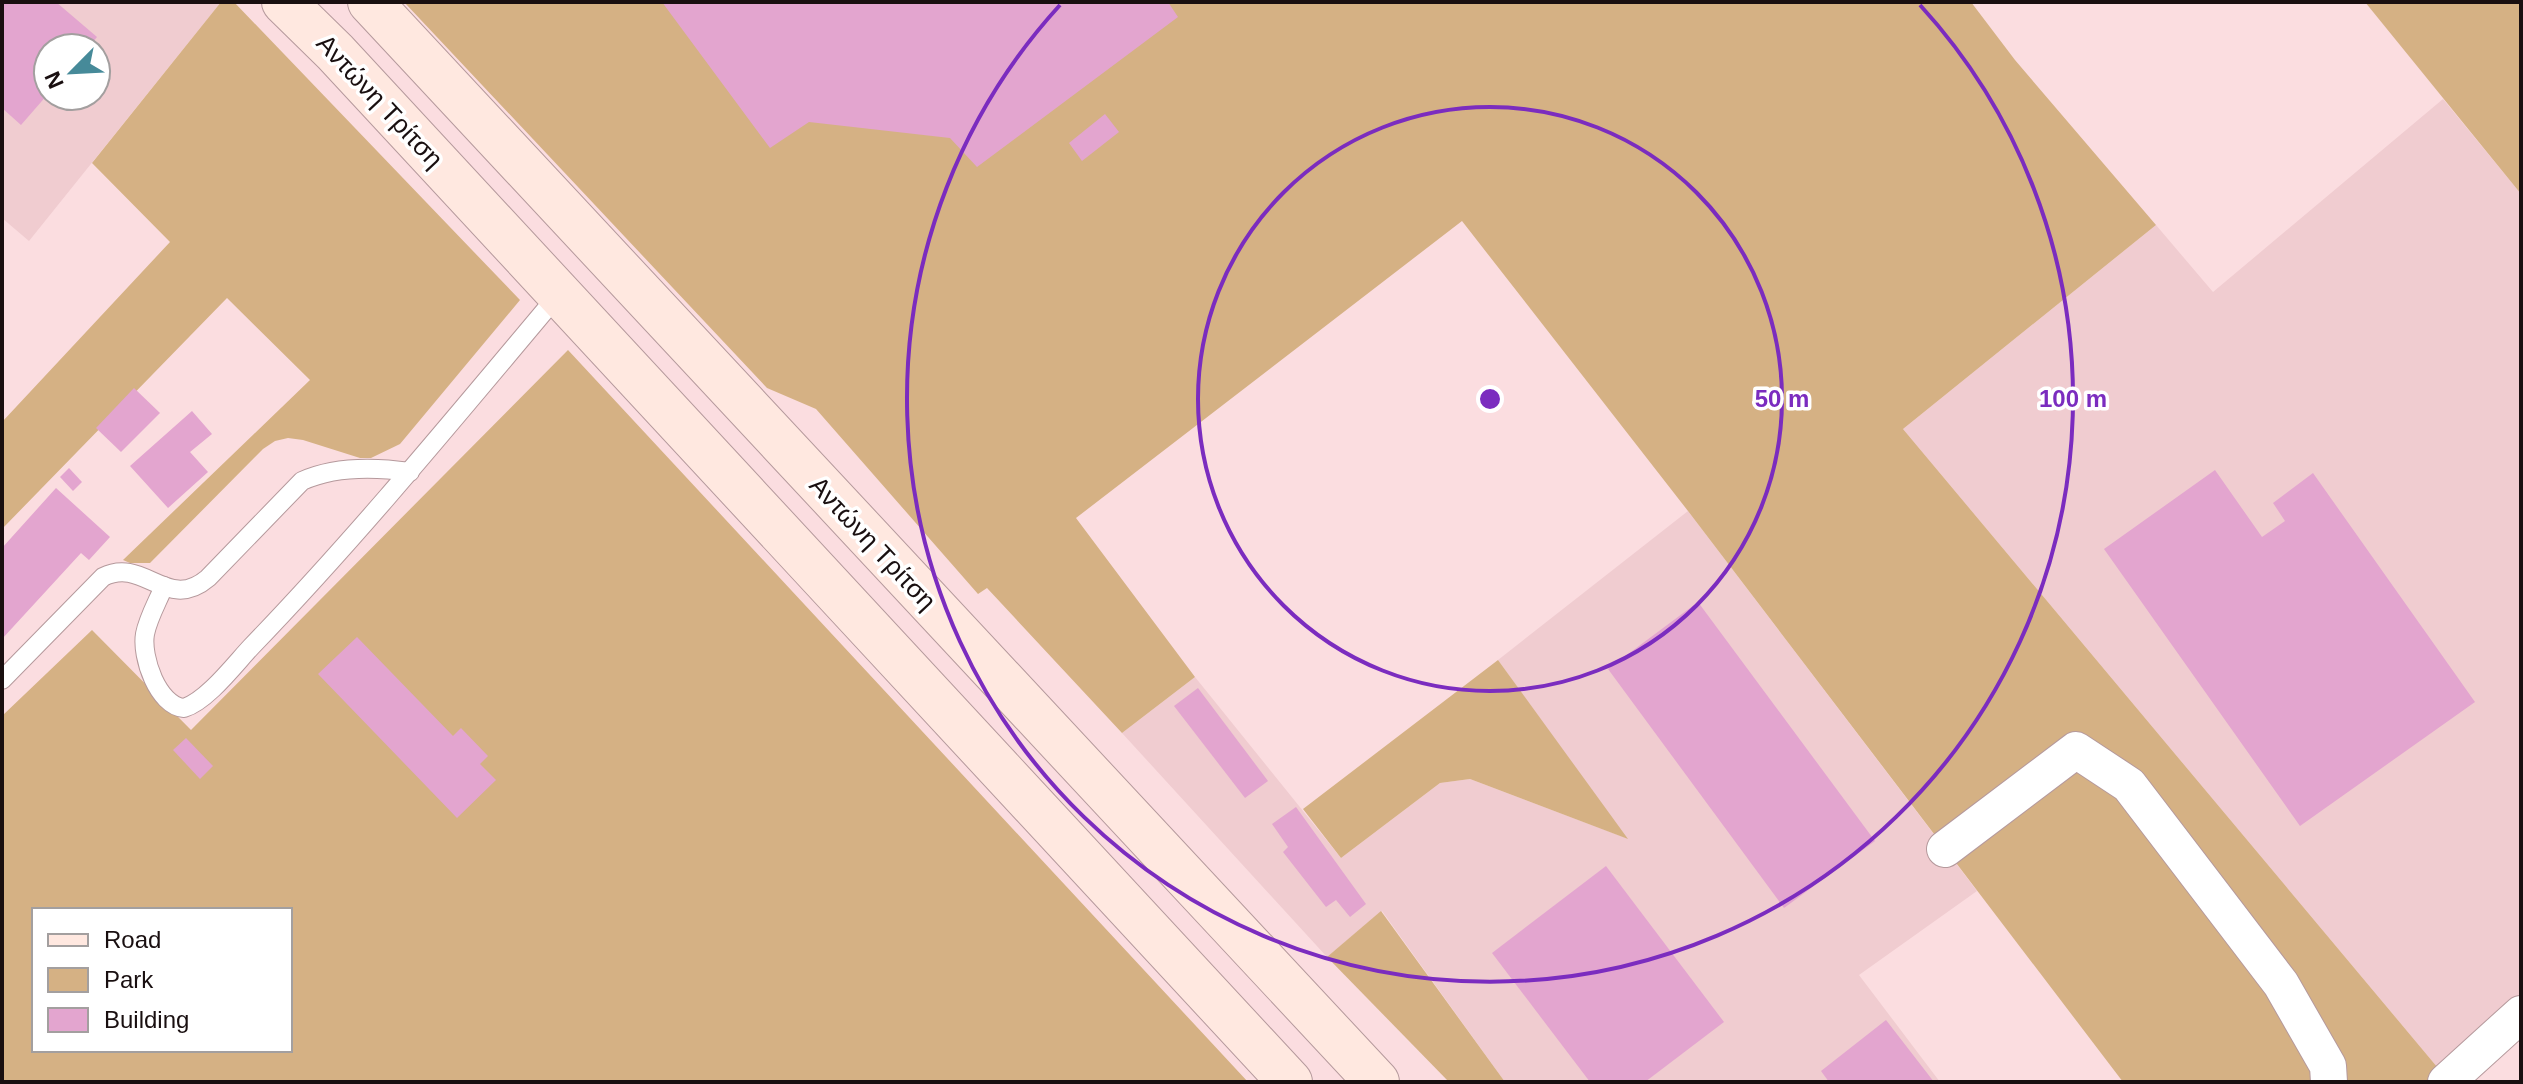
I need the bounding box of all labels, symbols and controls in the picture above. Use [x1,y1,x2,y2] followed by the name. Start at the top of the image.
[311,28,449,174] street label: Αντώνη Τρίτση
[32,32,112,112] north arrow
[40,68,69,92] text: N
[1476,385,1504,413] centre of rings
[1755,385,1809,412] text: 50 m
[2039,385,2107,412] text: 100 m
[804,470,942,616] street label: Αντώνη Τρίτση
[32,908,292,1052] legend
[104,926,161,953] text: Road
[104,966,154,993] text: Park
[104,1006,189,1033] text: Building

